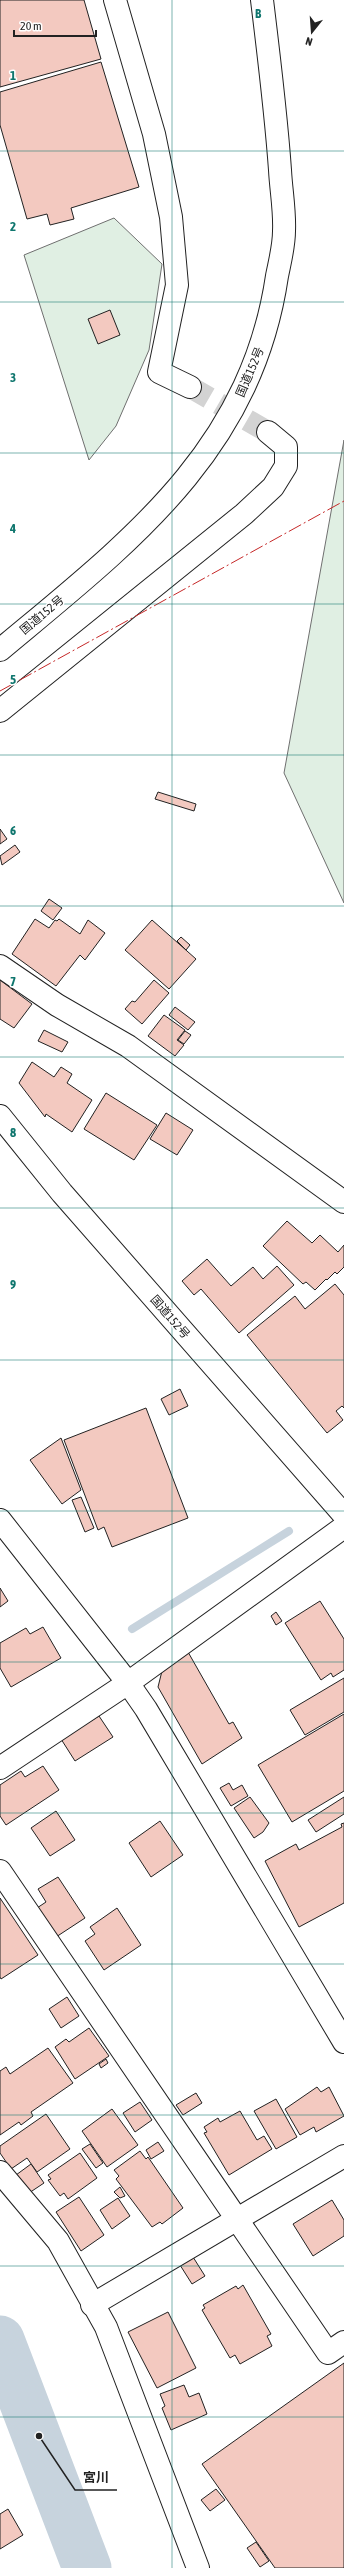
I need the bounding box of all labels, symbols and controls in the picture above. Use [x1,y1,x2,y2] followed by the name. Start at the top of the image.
[255,6,262,21] text: B
[14,12,96,38] scale bar
[292,12,332,52] north arrow
[20,19,42,33] text: 20 m
[304,35,314,48] text: N
[10,68,16,83] text: 1
[10,219,16,234] text: 2
[233,345,267,399] street label: 国道152号
[10,370,16,385] text: 3
[9,521,16,536] text: 4
[17,593,67,637] street label: 国道152号
[10,672,16,687] text: 5
[10,823,16,838] text: 6
[10,974,16,989] text: 7
[10,1125,16,1140] text: 8
[10,1277,16,1292] text: 9
[147,1292,193,1342] street label: 国道152号
[75,2465,117,2490] callout: 宮川
[83,2470,109,2485] text: 宮川

